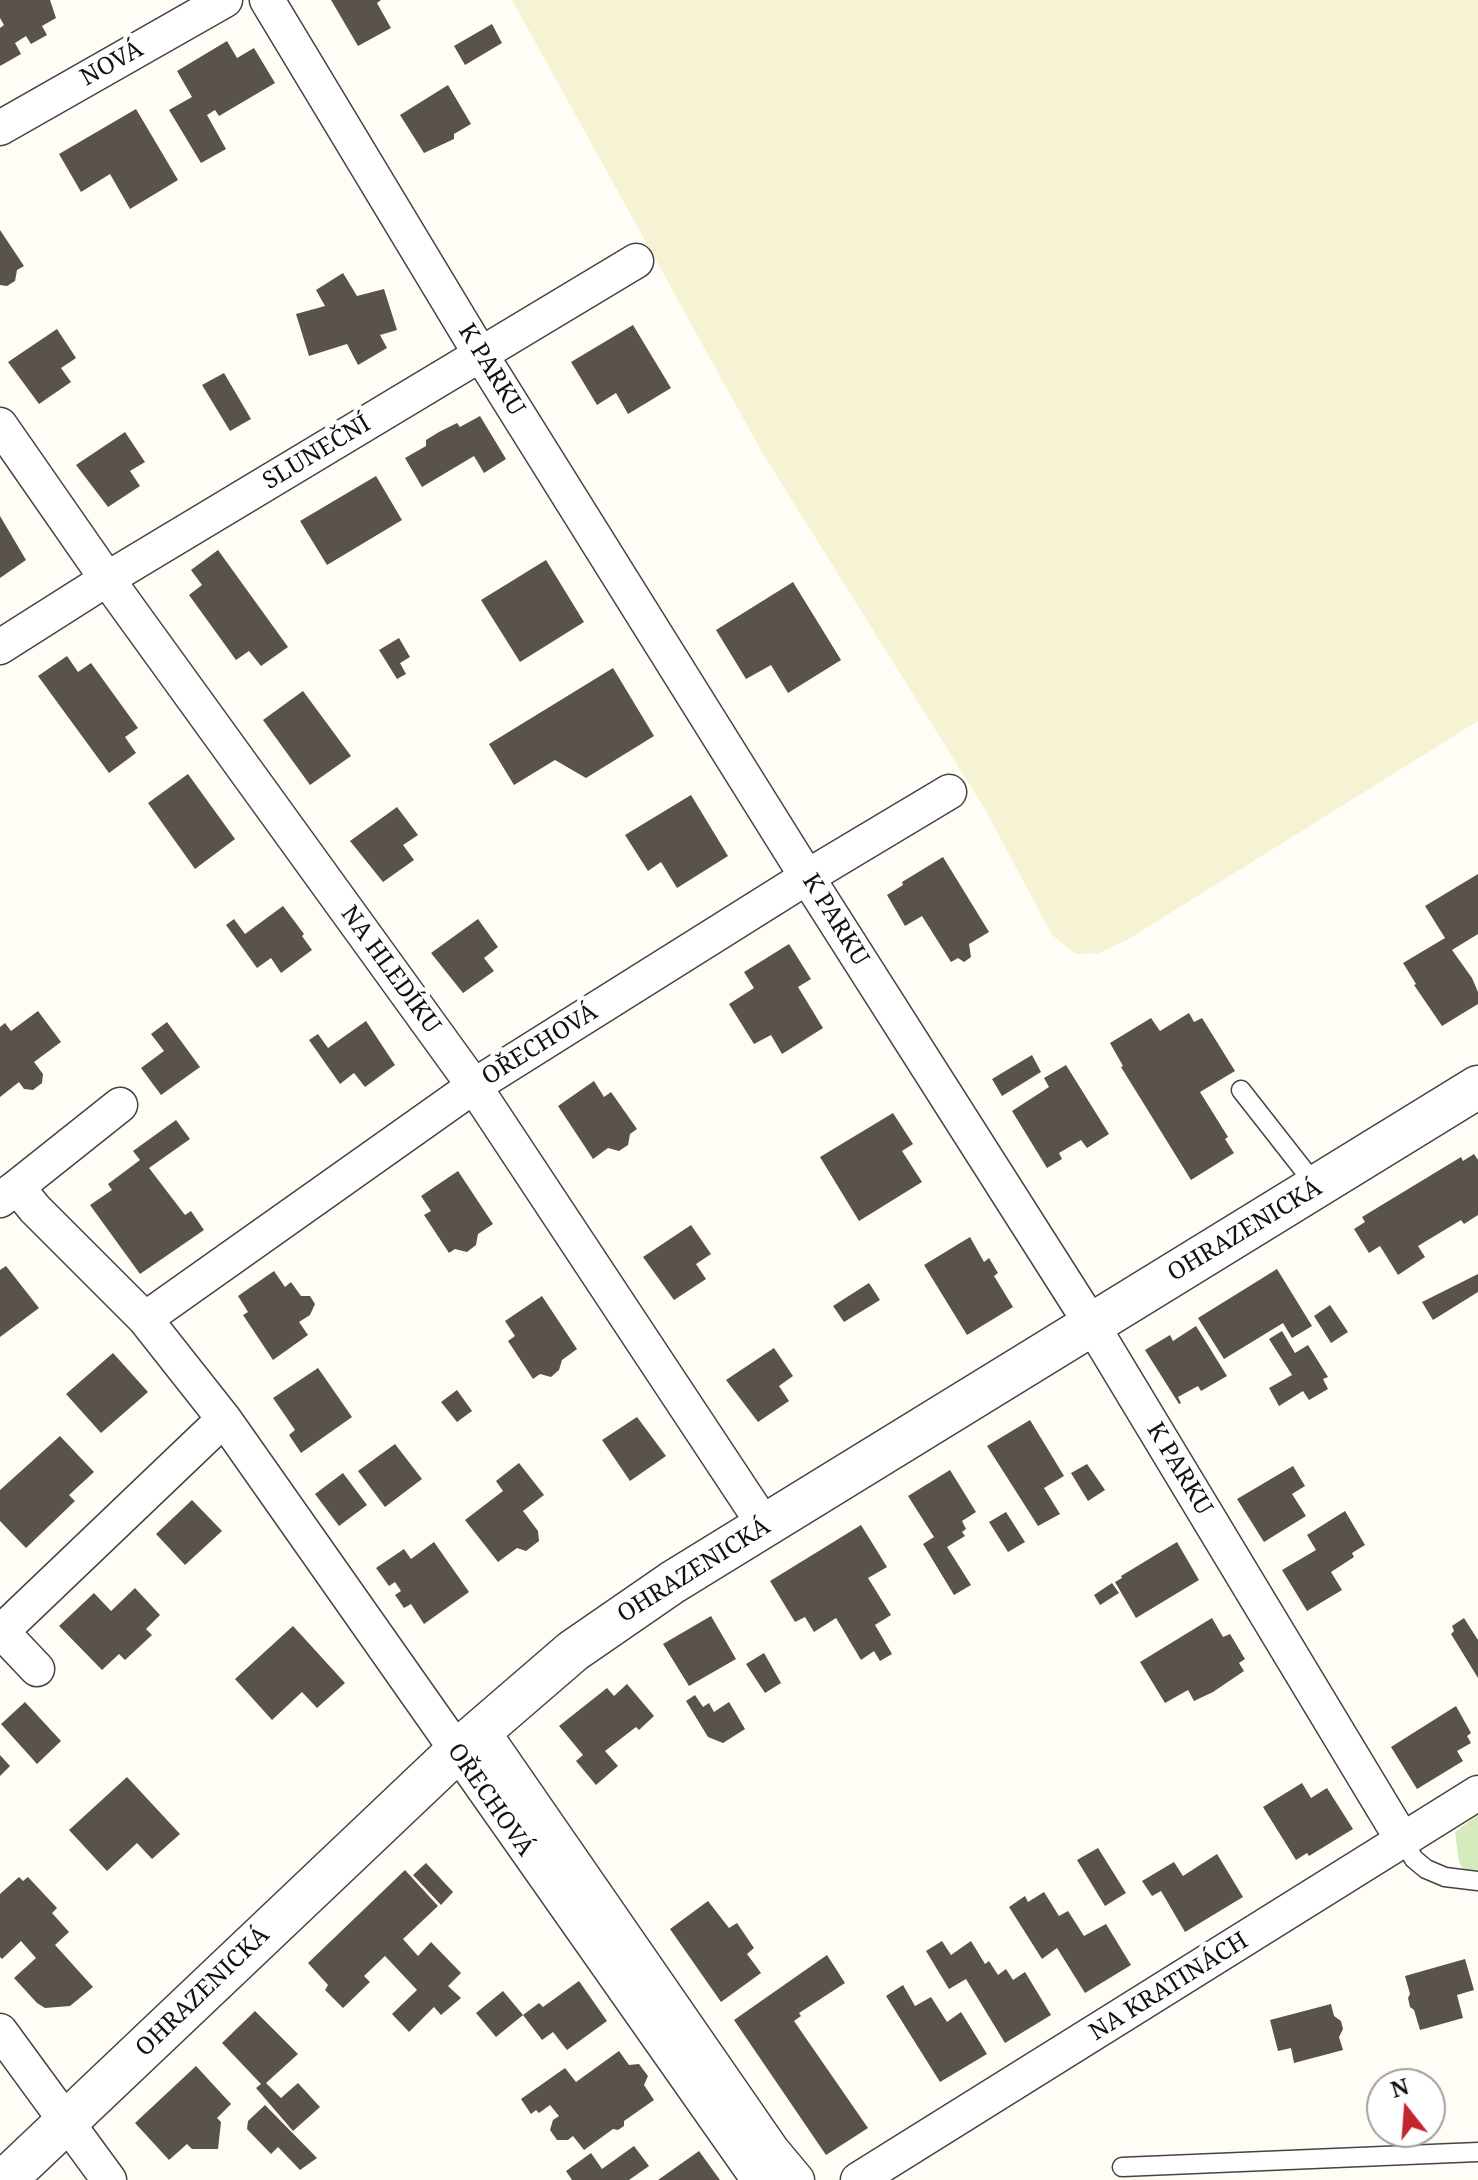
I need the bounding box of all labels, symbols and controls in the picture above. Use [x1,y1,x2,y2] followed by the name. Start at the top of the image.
[76,35,148,93] street label: NOVÁ
[451,319,531,421] street label: K PARKU
[258,410,376,496] street label: SLUNEČNÍ
[795,869,875,971] street label: K PARKU
[334,901,446,1039] street label: NA HLEDÍKU
[477,998,603,1092] street label: OŘECHOVÁ
[1163,1174,1327,1288] street label: OHRAZENICKÁ
[1140,1417,1218,1521] street label: K PARKU
[612,1513,776,1629] street label: OHRAZENICKÁ
[441,1738,539,1862] street label: OŘECHOVÁ
[130,1921,276,2063] street label: OHRAZENICKÁ
[1084,1927,1254,2047] street label: NA KRATINÁCH
[1366,2068,1446,2148] north arrow
[1387,2070,1412,2104] text: N

